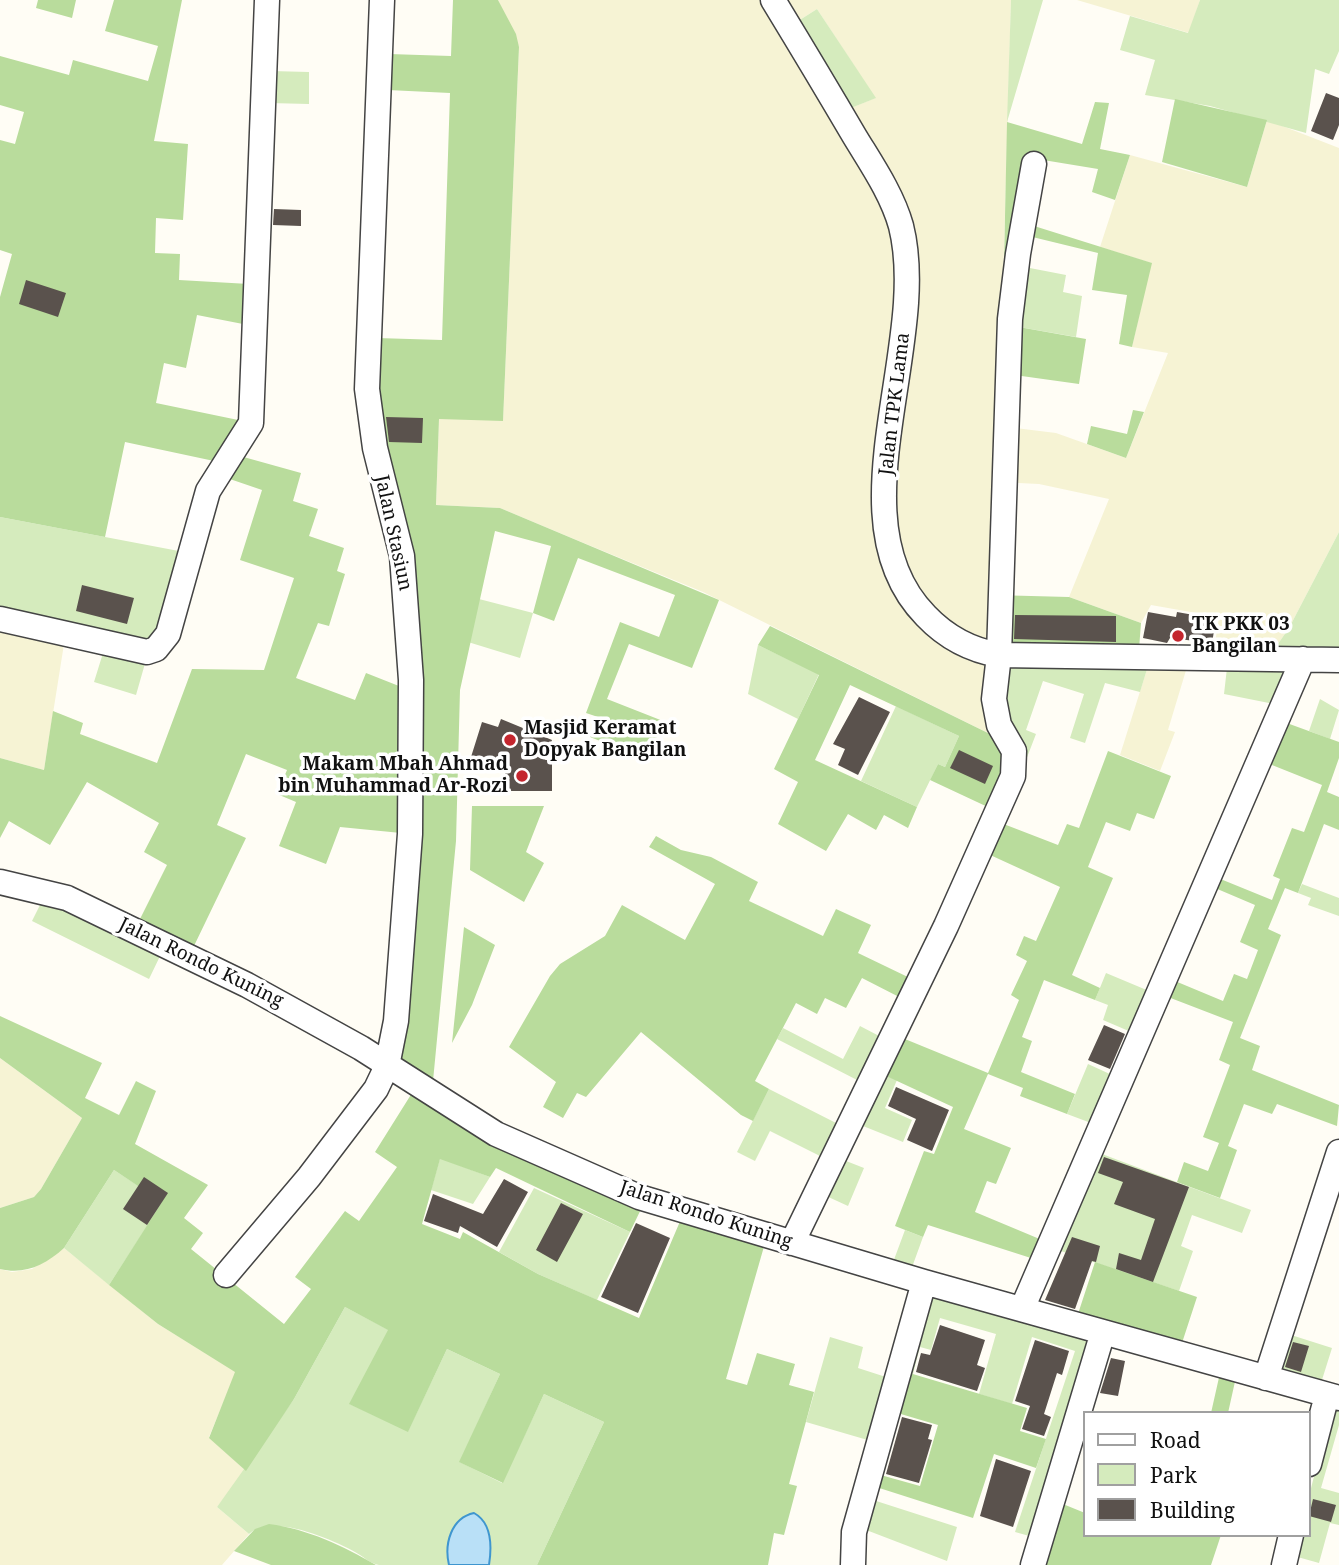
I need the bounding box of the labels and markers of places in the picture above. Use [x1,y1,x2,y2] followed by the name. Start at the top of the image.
[1192,614,1290,658] place label: TK PKK 03 Bangilan
[1170,628,1186,644] marker: TK PKK 03 Bangilan
[524,718,686,762] place label: Masjid Keramat Dopyak Bangilan
[502,732,518,748] marker: Masjid Keramat Dopyak Bangilan
[278,754,508,798] place label: Makam Mbah Ahmad bin Muhammad Ar-Rozi
[514,768,530,784] marker: Makam Mbah Ahmad bin Muhammad Ar-Rozi

